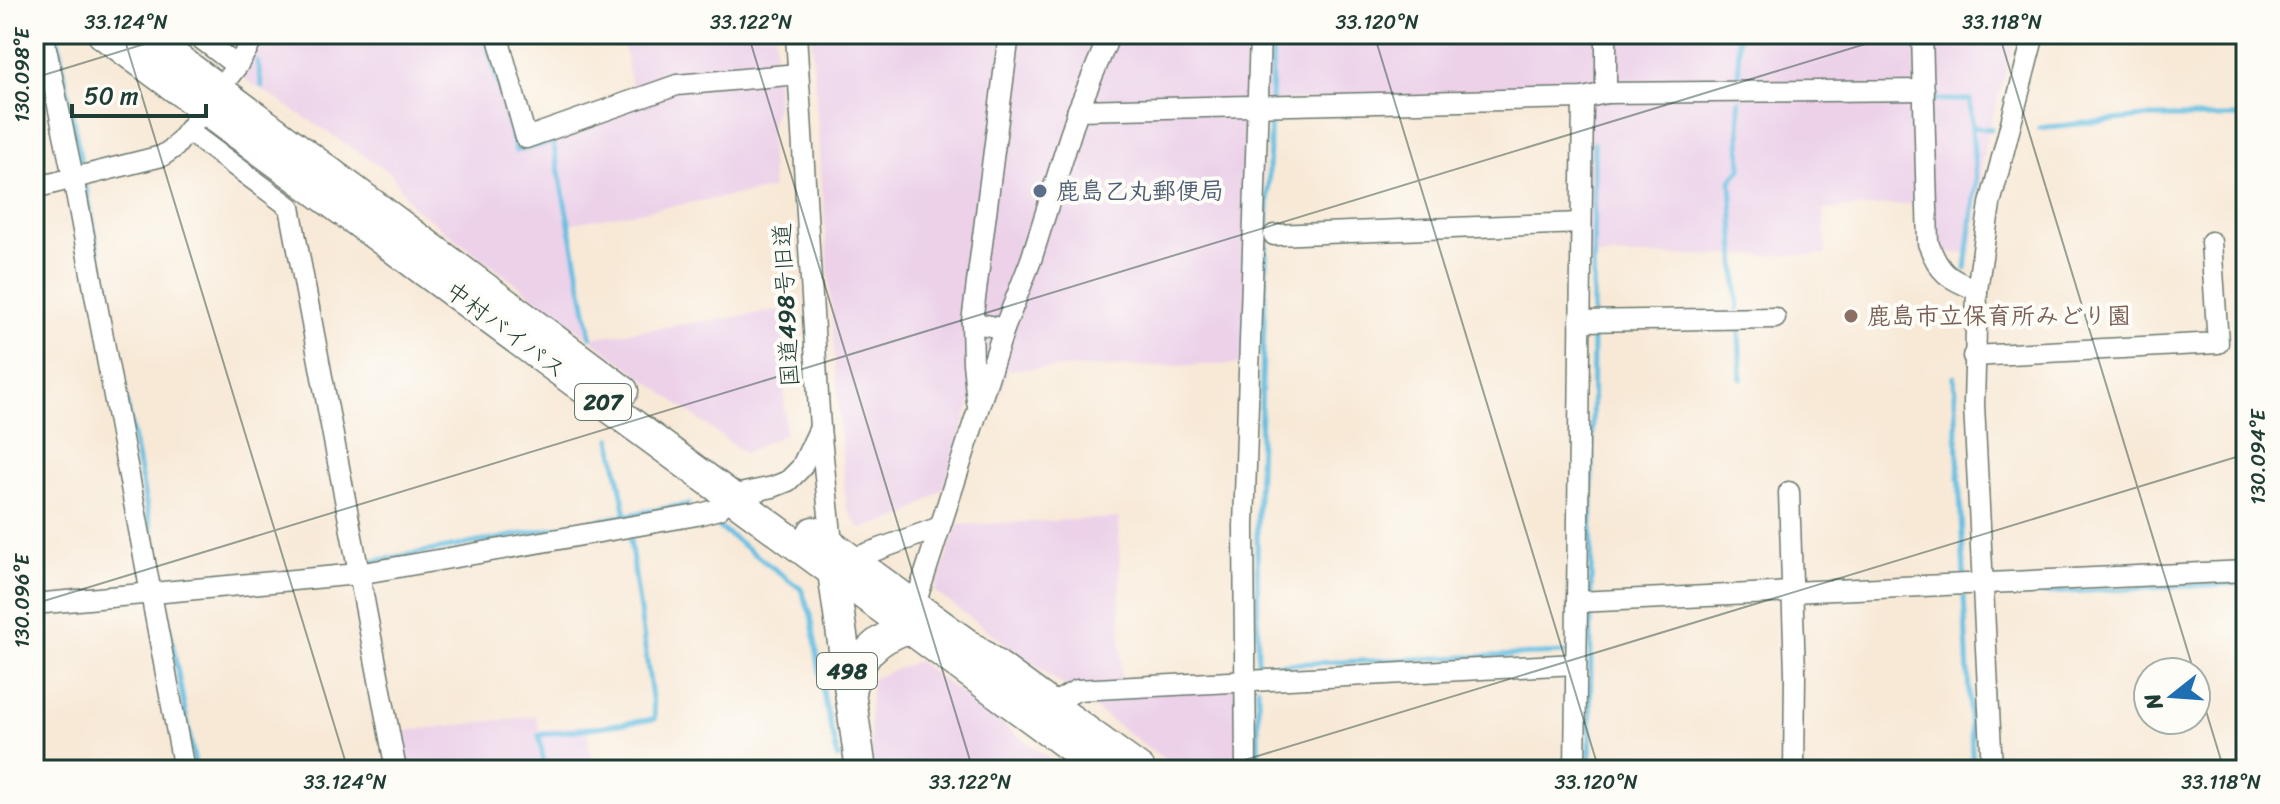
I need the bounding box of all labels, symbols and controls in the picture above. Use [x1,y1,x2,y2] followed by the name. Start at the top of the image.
[84,5,168,40] text: 33.124°N
[710,5,792,40] text: 33.122°N
[1335,5,1419,40] text: 33.120°N
[1962,5,2042,40] text: 33.118°N
[5,26,40,122] text: 130.098°E
[72,68,206,118] scale bar
[84,75,139,117] text: 50 m
[1056,170,1224,212] place label: 鹿島乙丸郵便局
[1031,182,1049,200] marker: 鹿島乙丸郵便局
[761,222,811,388] street label: 国道498号旧道
[436,270,576,390] street label: 中村バイパス
[1867,295,2131,337] place label: 鹿島市立保育所みどり園
[1842,307,1860,325] marker: 鹿島市立保育所みどり園
[575,384,631,420] road number: 207
[2241,407,2276,505] text: 130.094°E
[5,552,40,648] text: 130.096°E
[817,653,877,689] road number: 498
[2132,656,2212,736] north arrow
[2132,688,2175,716] text: N
[303,765,387,800] text: 33.124°N
[929,765,1011,800] text: 33.122°N
[1554,765,1638,800] text: 33.120°N
[2181,765,2261,800] text: 33.118°N

